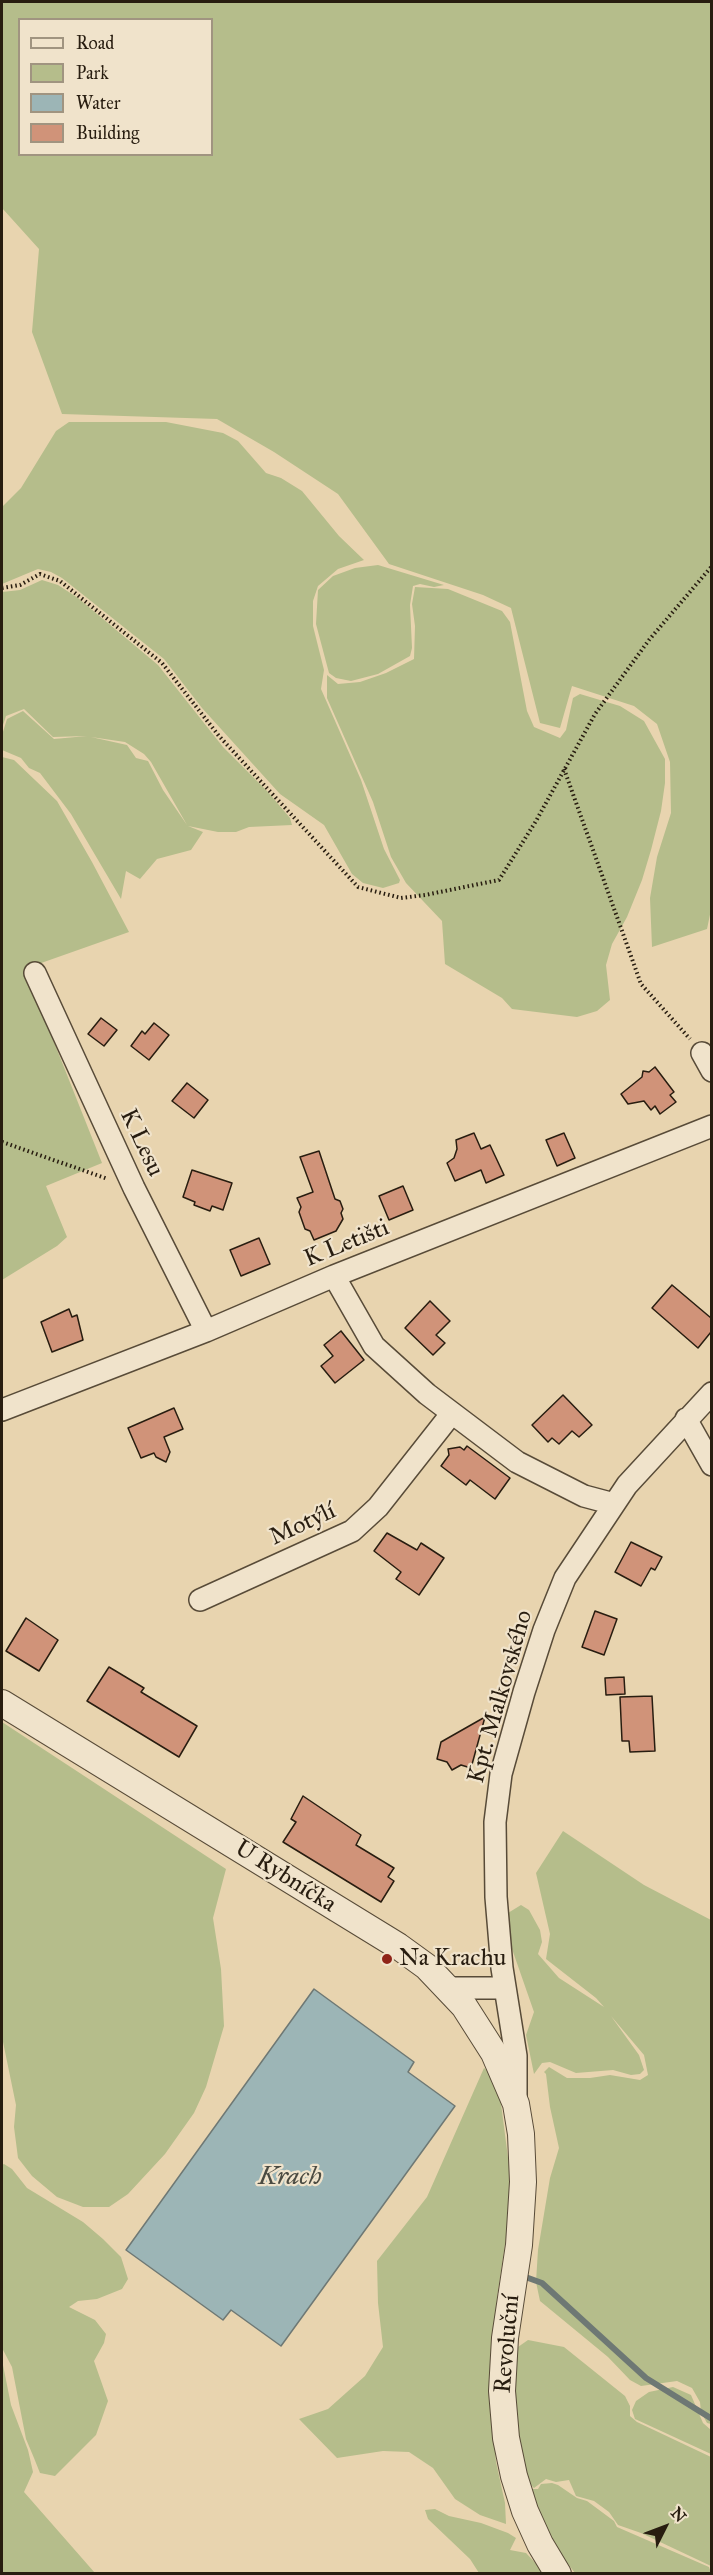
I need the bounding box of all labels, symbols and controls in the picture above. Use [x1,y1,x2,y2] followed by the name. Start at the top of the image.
[18,18,213,156] legend
[76,32,114,54] text: Road
[76,62,109,84] text: Park
[76,92,120,114] text: Water
[76,122,139,144] text: Building
[113,1105,169,1181] street label: K Lesu
[300,1214,394,1274] street label: K Letišti
[265,1497,341,1553] street label: Motýlí
[463,1607,539,1787] street label: Kpt. Malkovského
[229,1835,341,1919] street label: U Rybníčka
[399,1945,506,1973] place label: Na Krachu
[380,1952,394,1966] marker: Na Krachu
[258,2162,322,2194] water label: Krach
[489,2293,527,2395] street label: Revoluční
[635,2497,695,2557] north arrow
[667,2503,690,2526] text: N

